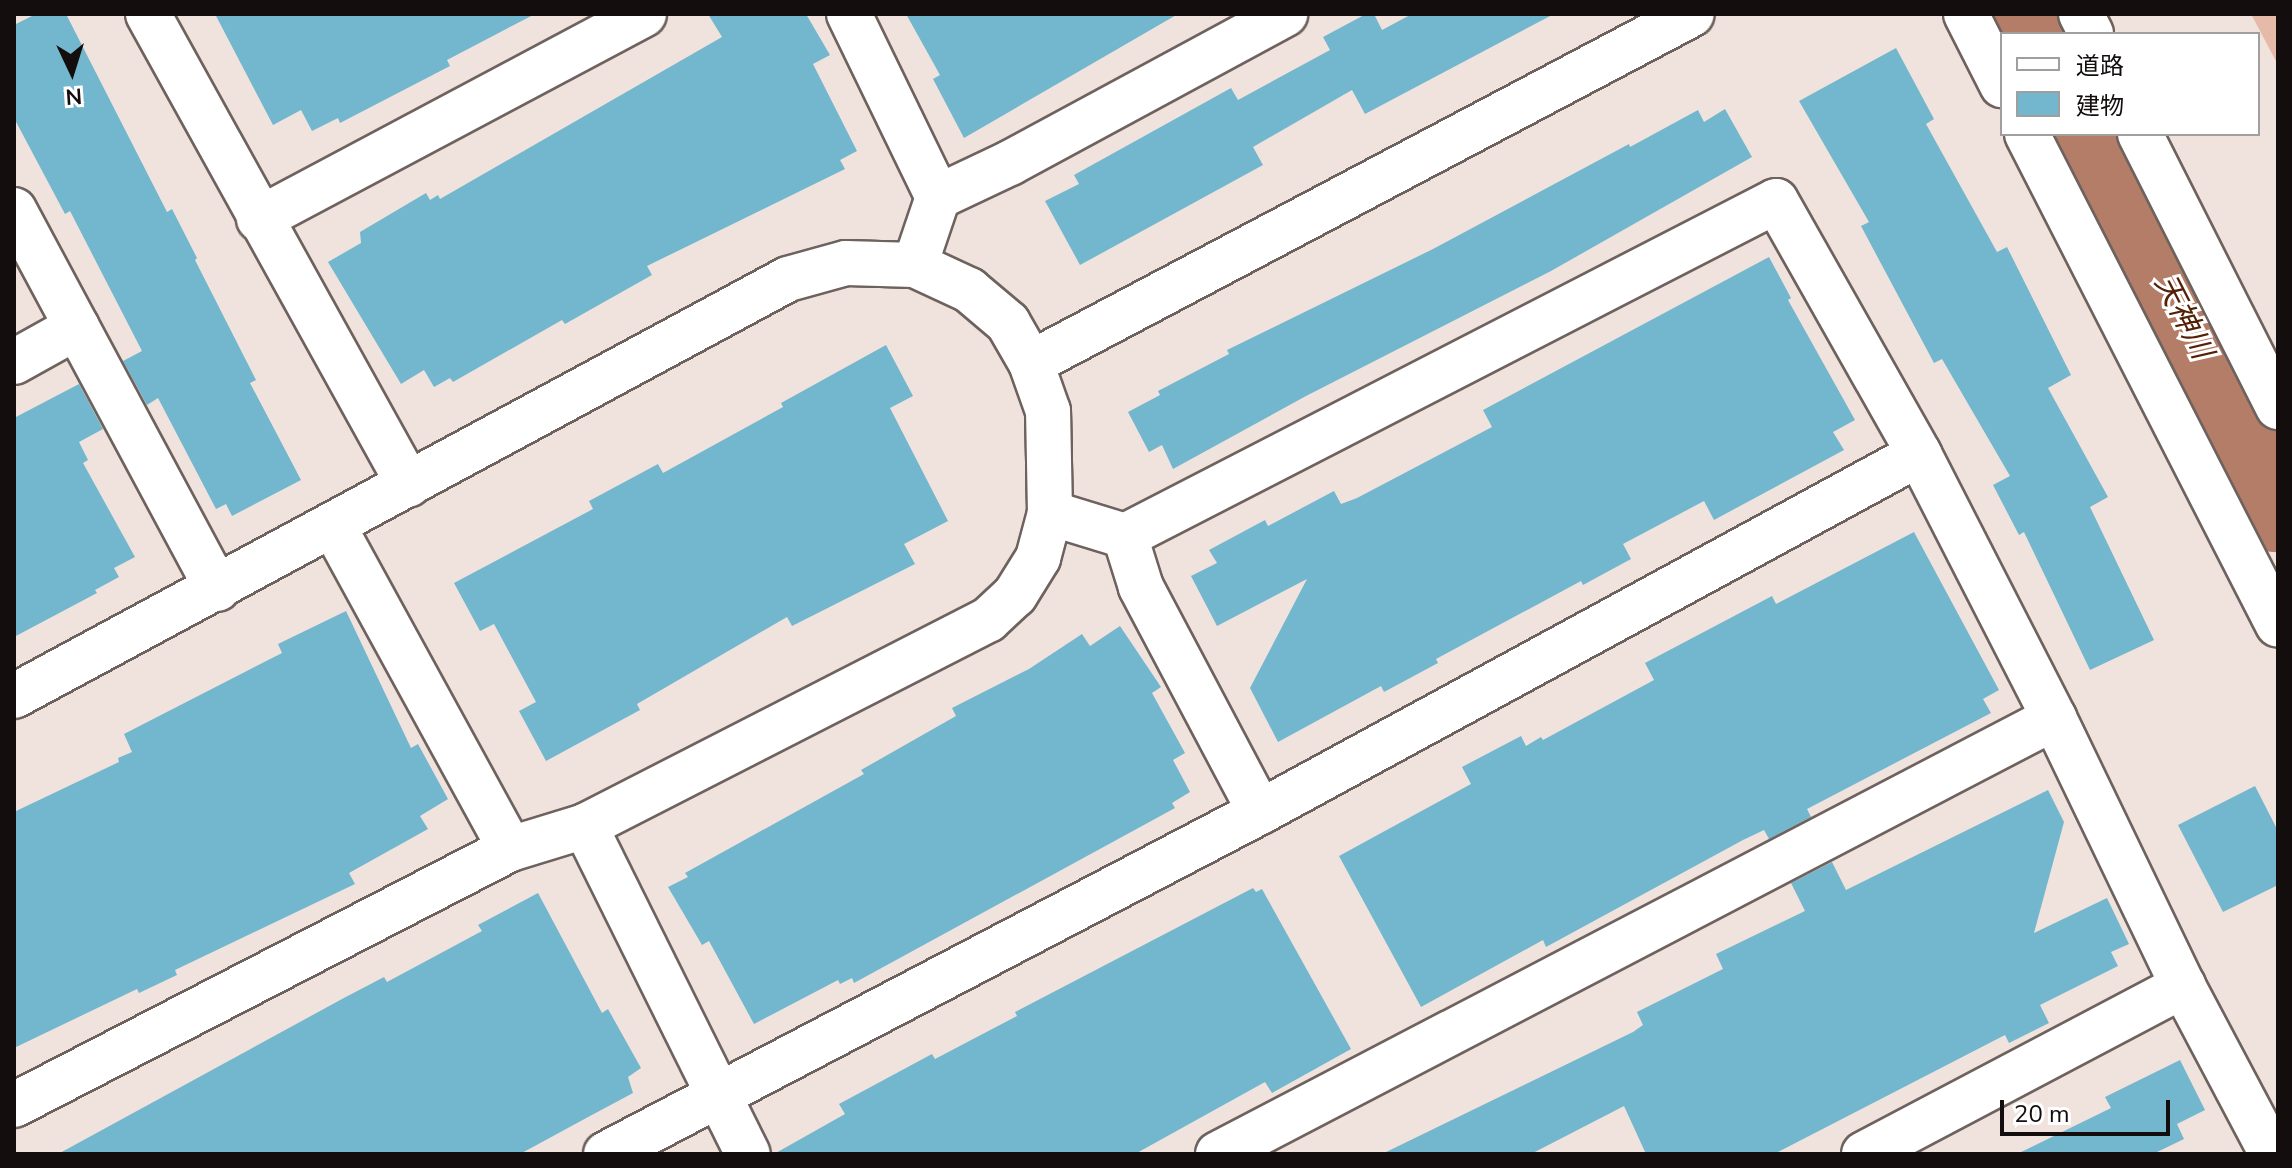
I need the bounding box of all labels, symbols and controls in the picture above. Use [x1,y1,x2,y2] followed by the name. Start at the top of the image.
[32,32,112,112] north arrow
[2000,32,2260,136] legend
[2076,50,2124,82] text: 道路
[64,80,83,111] text: N
[2076,90,2124,122] text: 建物
[2147,269,2219,365] water label: 天神川
[2004,1084,2174,1134] scale bar
[2014,1098,2070,1130] text: 20 m

